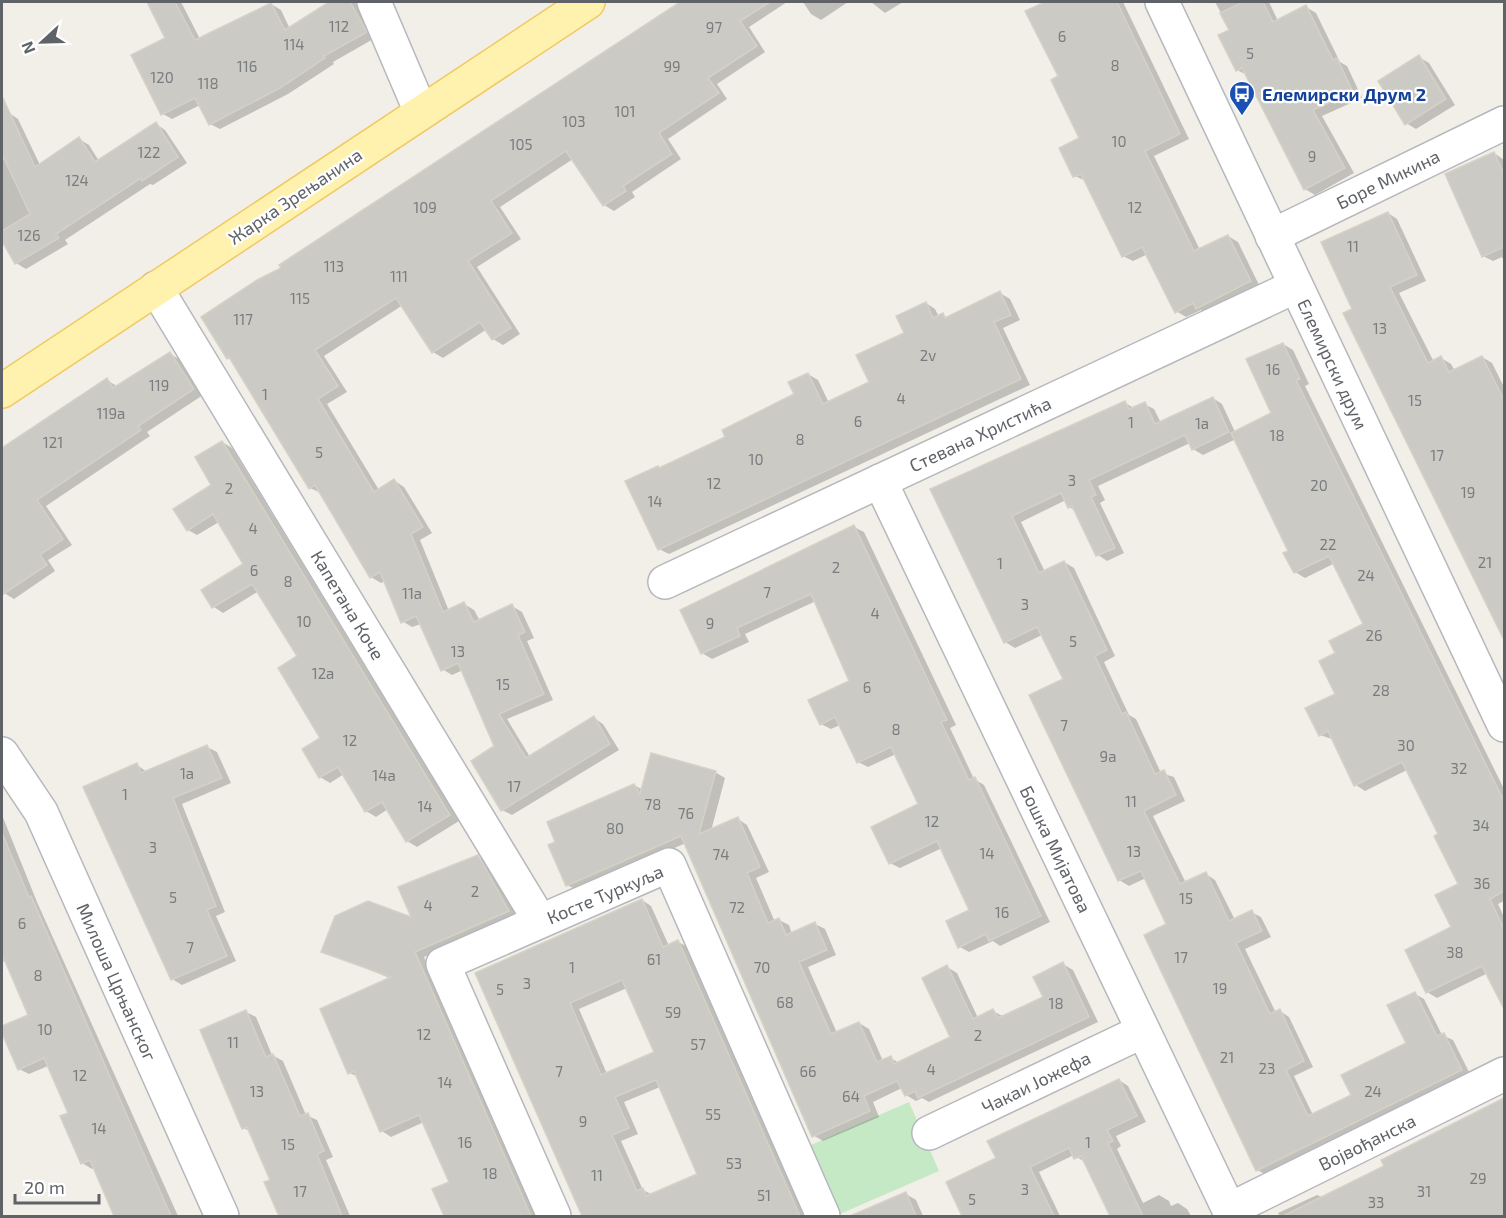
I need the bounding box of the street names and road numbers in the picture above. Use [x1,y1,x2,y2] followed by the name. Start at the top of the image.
[224,143,366,249] street label: Жарка Зрењанина
[1333,145,1443,213] street label: Боре Микина
[1293,295,1373,433] street label: Елемирски друм
[906,392,1054,476] street label: Стевана Христића
[307,546,389,664] street label: Капетана Коче
[1016,782,1096,916] street label: Бошка Мијатова
[543,860,667,928] street label: Косте Туркуља
[72,900,162,1064] street label: Милоша Црњанског
[978,1046,1094,1118] street label: Чакаи Јожефа
[1315,1109,1419,1175] street label: Војвођанска

